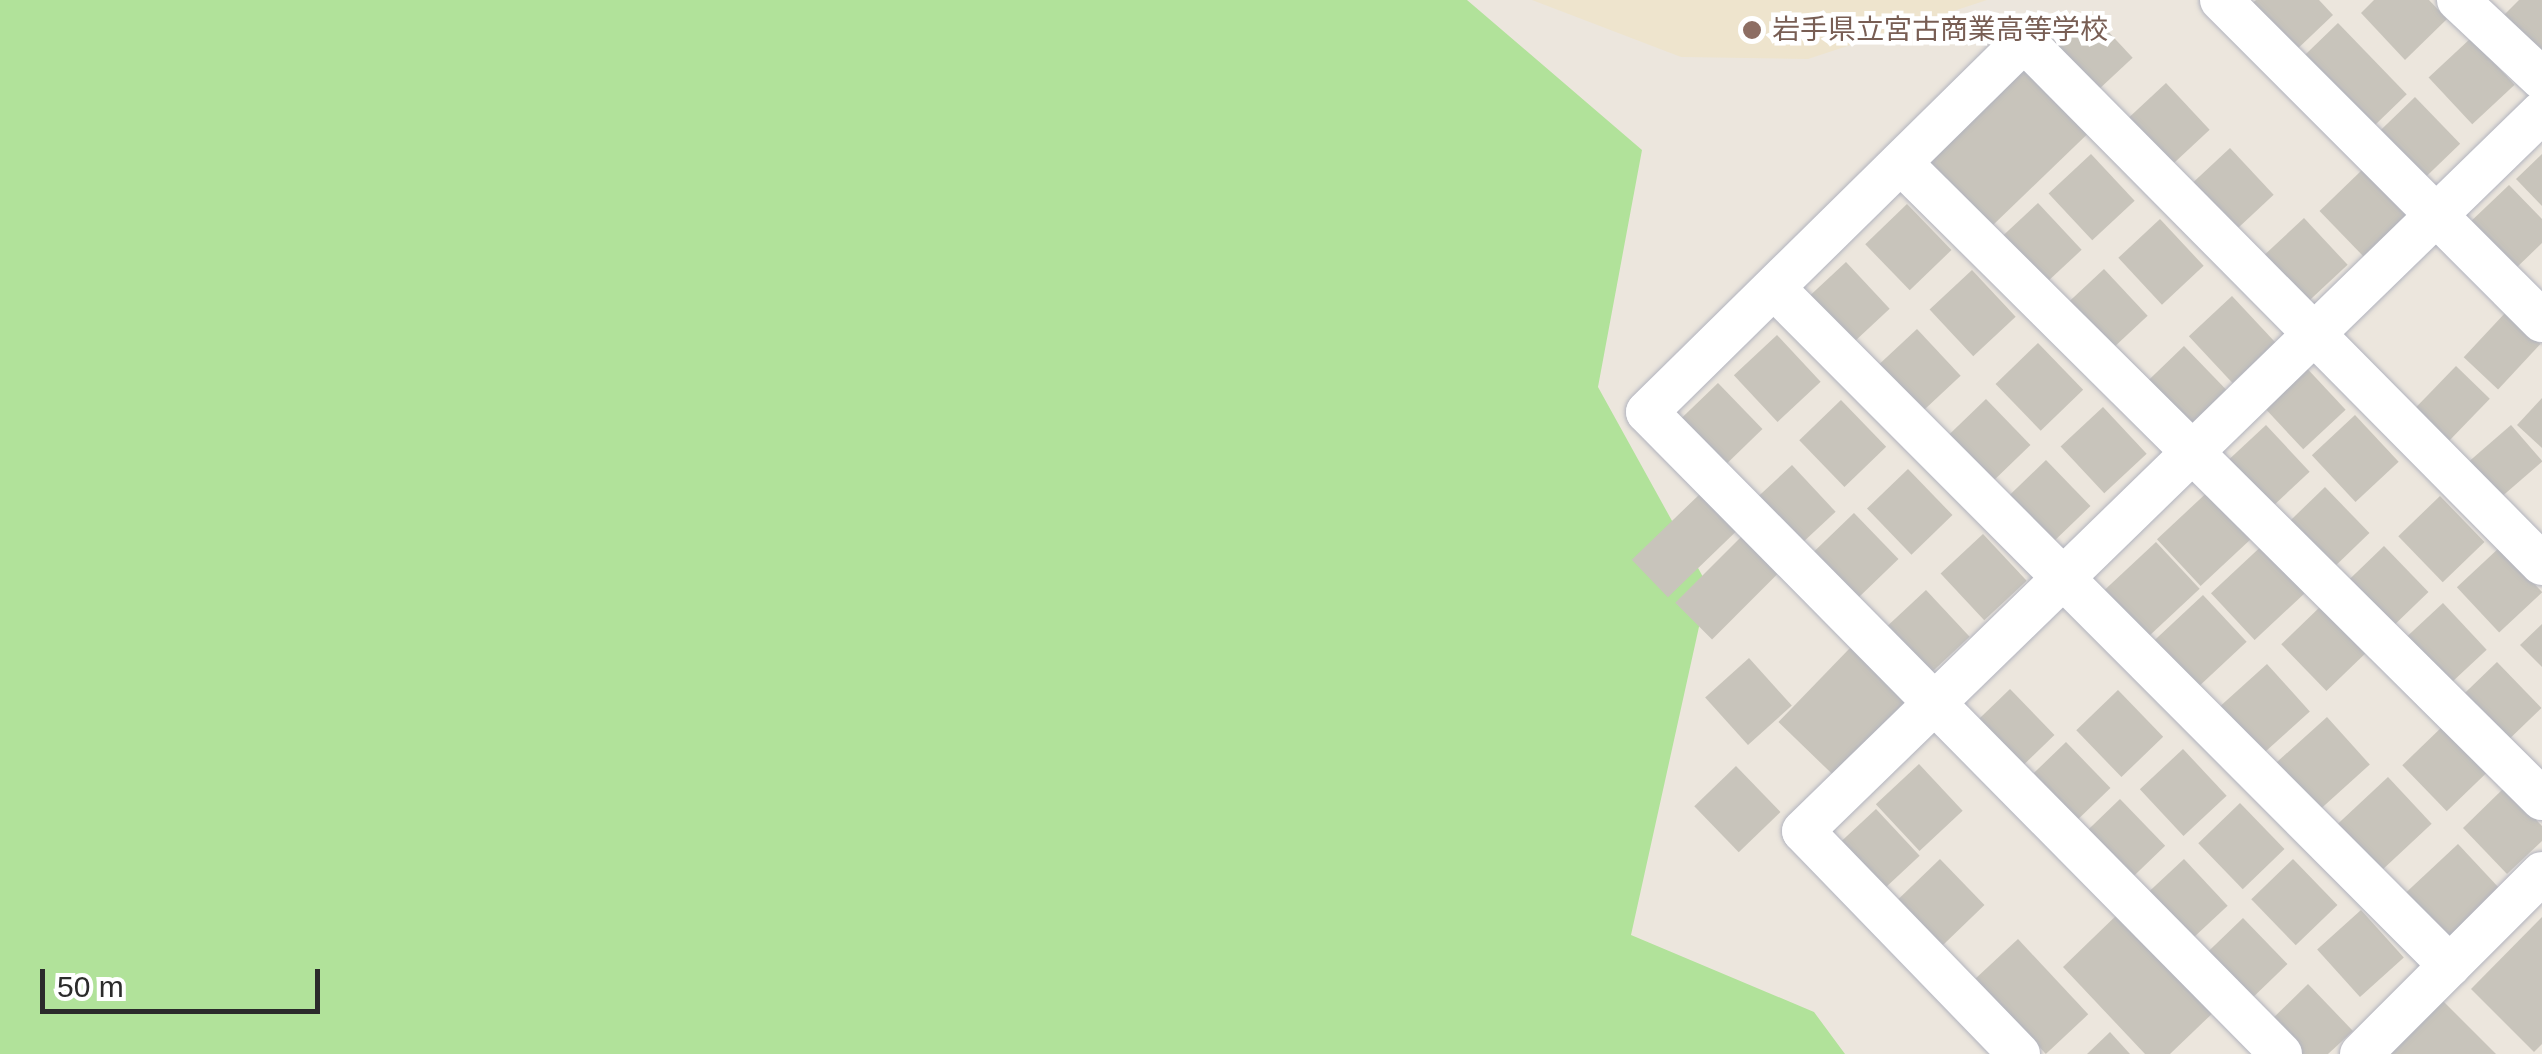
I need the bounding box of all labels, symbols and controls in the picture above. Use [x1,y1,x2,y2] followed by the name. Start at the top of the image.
[1772,13,2108,47] place label: 岩手県立宮古商業高等学校
[1741,19,1763,41] marker: 岩手県立宮古商業高等学校
[45,949,325,1011] scale bar
[57,970,124,1003] text: 50 m

